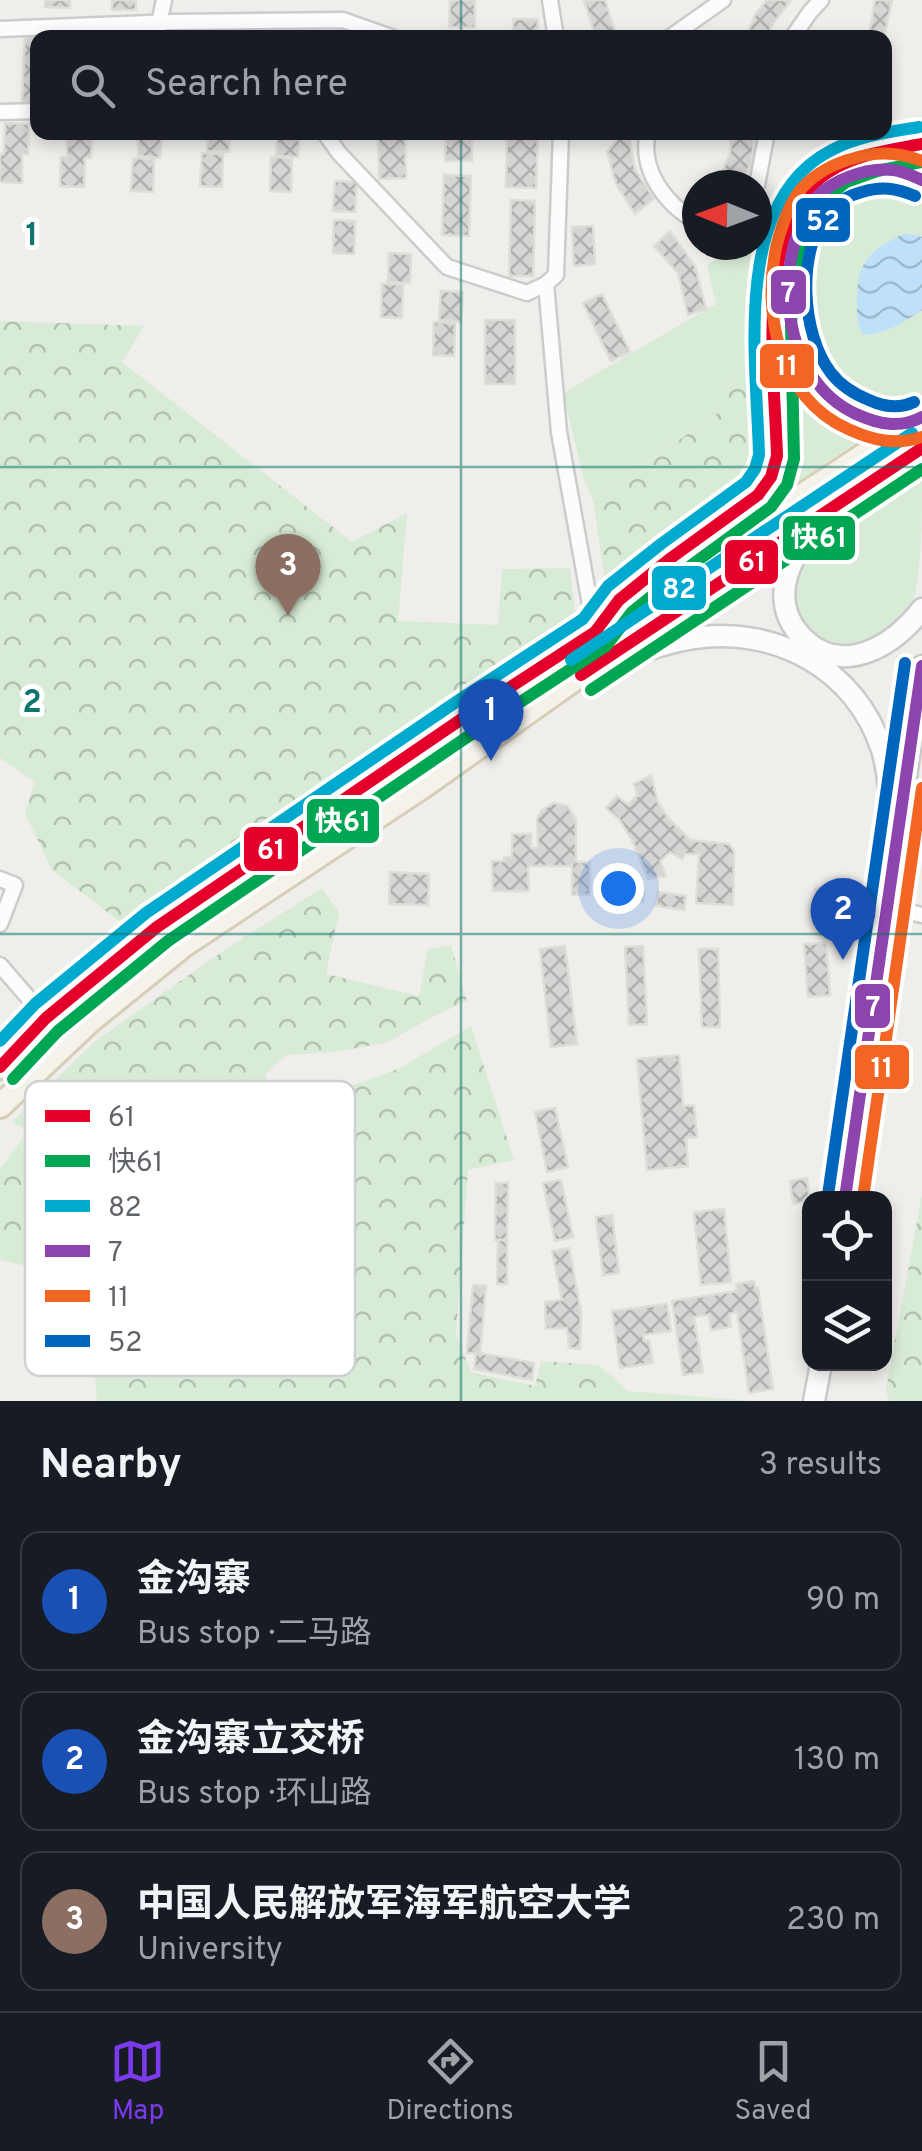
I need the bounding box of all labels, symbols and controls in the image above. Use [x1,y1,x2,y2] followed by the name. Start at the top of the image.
[30,30,892,140] search box
[65,58,120,113] icon: search
[145,61,348,110] text: Search here
[682,170,772,260] north arrow
[794,196,852,244] line badge: 52
[806,205,840,241] text: 52
[26,217,38,257] text: 1
[769,268,808,316] line badge: 7
[780,277,796,313] text: 7
[758,342,816,390] line badge: 11
[776,350,798,386] text: 11
[781,514,857,562] line badge: 快61
[791,522,847,558] text: 快61
[256,534,320,616] pin: 3
[723,538,780,586] line badge: 61
[738,546,766,582] text: 61
[650,564,708,612] line badge: 82
[662,573,696,609] text: 82
[458,678,524,761] pin: 1
[22,684,42,724] text: 2
[305,797,381,845] line badge: 快61
[315,806,371,842] text: 快61
[242,825,300,873] line badge: 61
[257,834,285,870] text: 61
[593,863,644,914] your location
[810,878,876,960] pin: 2
[853,982,892,1030] line badge: 7
[865,991,881,1027] text: 7
[853,1043,911,1091] line badge: 11
[871,1052,893,1088] text: 11
[25,1081,355,1376] legend
[108,1101,135,1137] text: 61
[108,1146,163,1182] text: 快61
[108,1191,142,1227] text: 82
[802,1191,892,1371] map controls
[802,1191,892,1281] button: locate
[108,1236,123,1272] text: 7
[108,1281,129,1317] text: 11
[802,1281,892,1371] button: layers
[108,1326,142,1362] text: 52
[40,1440,182,1493] text: Nearby
[759,1446,882,1486] text: 3 results
[137,1557,251,1606] text: 金沟寨
[68,1581,81,1621] text: 1
[806,1581,880,1621] text: 90 m
[137,1615,372,1655] text: Bus stop · 二马路
[137,1717,365,1766] text: 金沟寨立交桥
[65,1741,84,1781] text: 2
[794,1741,880,1781] text: 130 m
[137,1775,372,1815] text: Bus stop · 环山路
[137,1882,631,1931] text: 中国人民解放军海军航空大学
[65,1901,84,1941] text: 3
[786,1901,880,1941] text: 230 m
[137,1931,283,1971] text: University
[110,2034,165,2130] tab: Map
[386,2034,514,2130] tab: Directions
[735,2034,812,2130] tab: Saved

